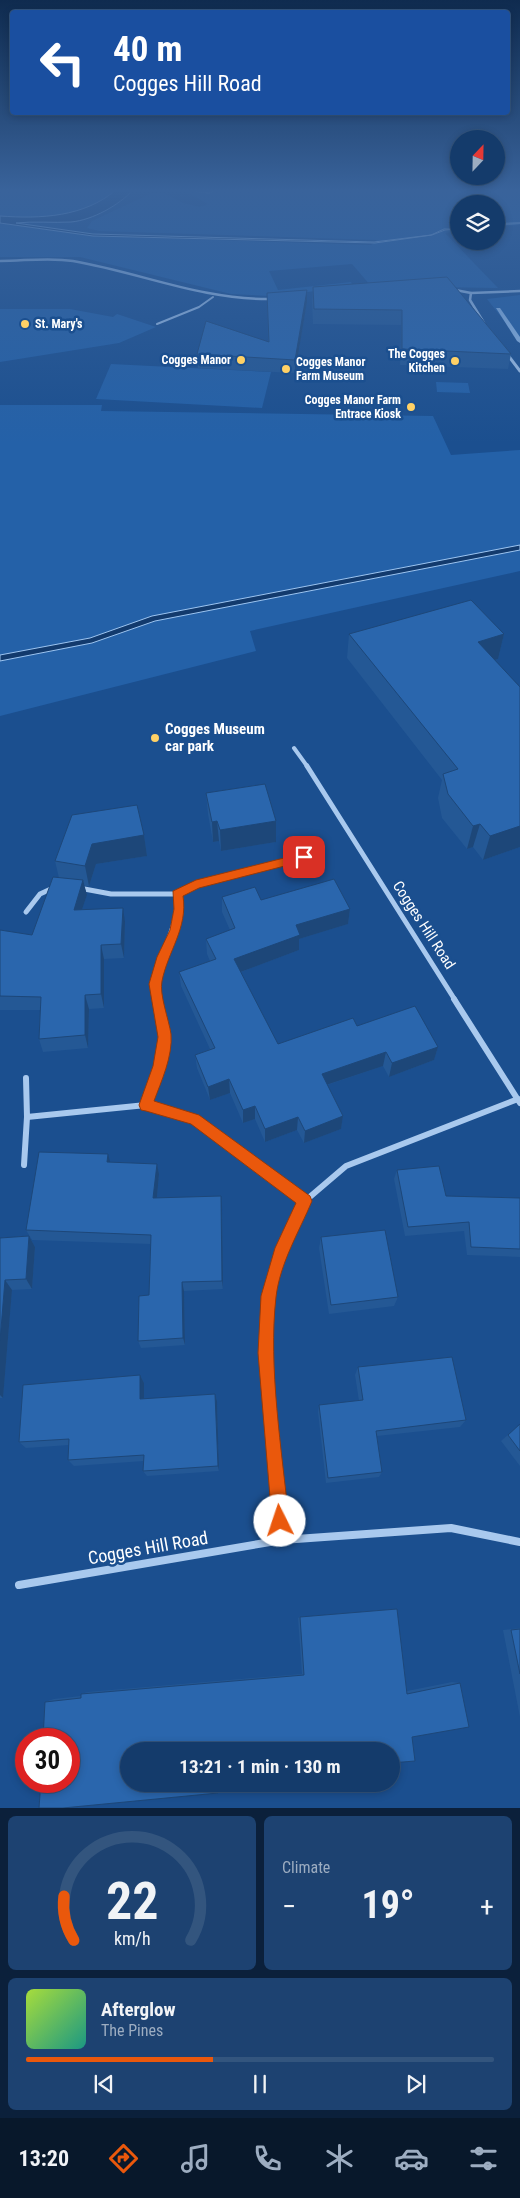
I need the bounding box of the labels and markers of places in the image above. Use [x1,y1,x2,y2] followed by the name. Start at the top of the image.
[35,317,83,331] place label: St. Mary's
[19,318,31,330] marker: St. Mary's
[388,347,446,375] place label: The Cogges Kitchen
[162,353,231,367] place label: Cogges Manor
[235,354,247,366] marker: Cogges Manor
[296,355,365,383] place label: Cogges Manor Farm Museum
[449,355,461,367] marker: The Cogges Kitchen
[280,363,292,375] marker: Cogges Manor Farm Museum
[305,393,401,421] place label: Cogges Manor Farm Entrace Kiosk
[405,401,417,413] marker: Cogges Manor Farm Entrace Kiosk
[165,720,265,755] place label: Cogges Museum car park
[149,732,161,744] marker: Cogges Museum car park
[283,836,325,878] pin

